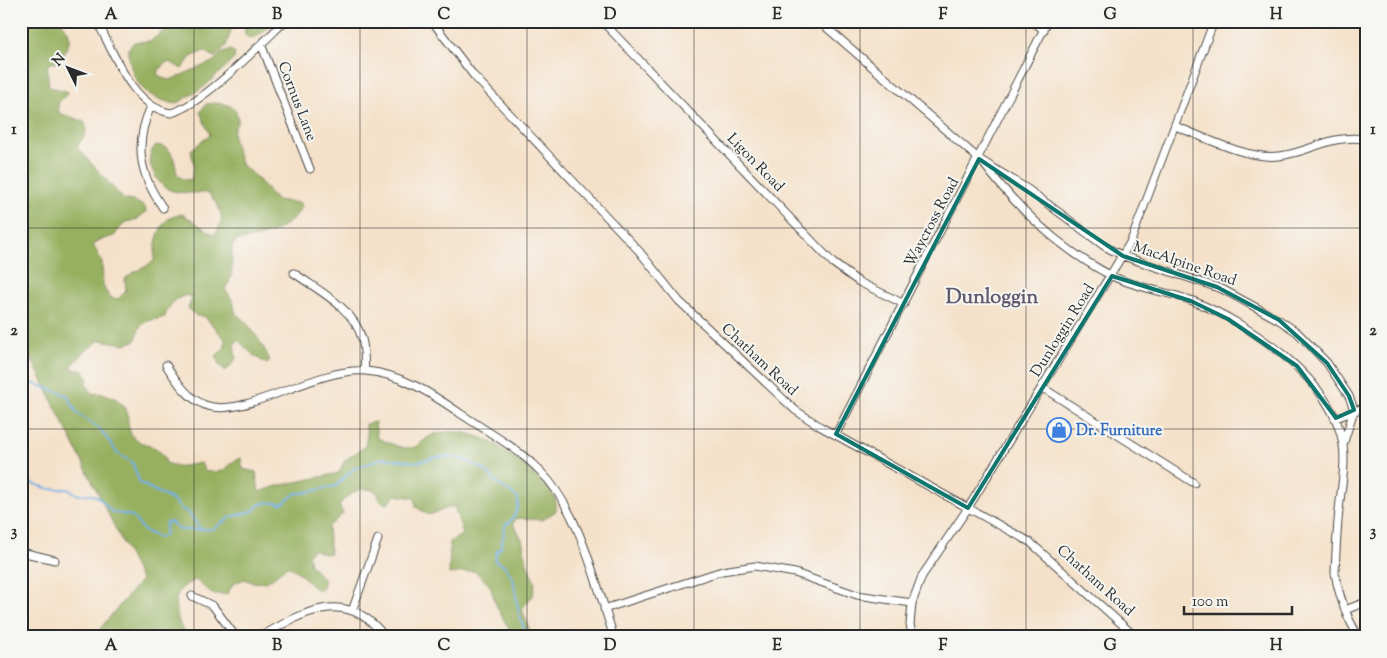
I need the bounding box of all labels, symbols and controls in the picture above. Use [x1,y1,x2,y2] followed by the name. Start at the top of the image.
[105,4,118,27] text: A
[272,4,282,27] text: B
[438,4,451,27] text: C
[604,4,617,27] text: D
[772,4,782,27] text: E
[939,4,948,27] text: F
[1103,4,1117,27] text: G
[1270,4,1283,27] text: H
[42,42,92,92] north arrow
[49,50,71,71] text: N
[272,59,321,144] street label: Cornus Lane
[11,119,17,142] text: 1
[1370,119,1376,142] text: 1
[722,129,789,197] street label: Ligon Road
[900,174,965,271] street label: Waycross Road
[1130,237,1239,292] street label: MacAlpine Road
[1026,280,1101,381] street label: Dunloggin Road
[946,284,1038,313] district label: Dunloggin
[716,319,802,401] street label: Chatham Road
[10,320,18,343] text: 2
[1369,320,1377,343] text: 2
[1046,417,1072,443] shop icon: Dr. Furniture
[1076,421,1162,442] place label: Dr. Furniture
[11,521,18,544] text: 3
[1370,521,1377,544] text: 3
[1052,541,1139,622] street label: Chatham Road
[1184,583,1292,615] scale bar
[1192,592,1229,613] text: 100 m
[105,635,118,658] text: A
[272,635,282,658] text: B
[438,635,451,658] text: C
[604,635,617,658] text: D
[772,635,782,658] text: E
[939,635,948,658] text: F
[1103,635,1117,658] text: G
[1270,635,1283,658] text: H

